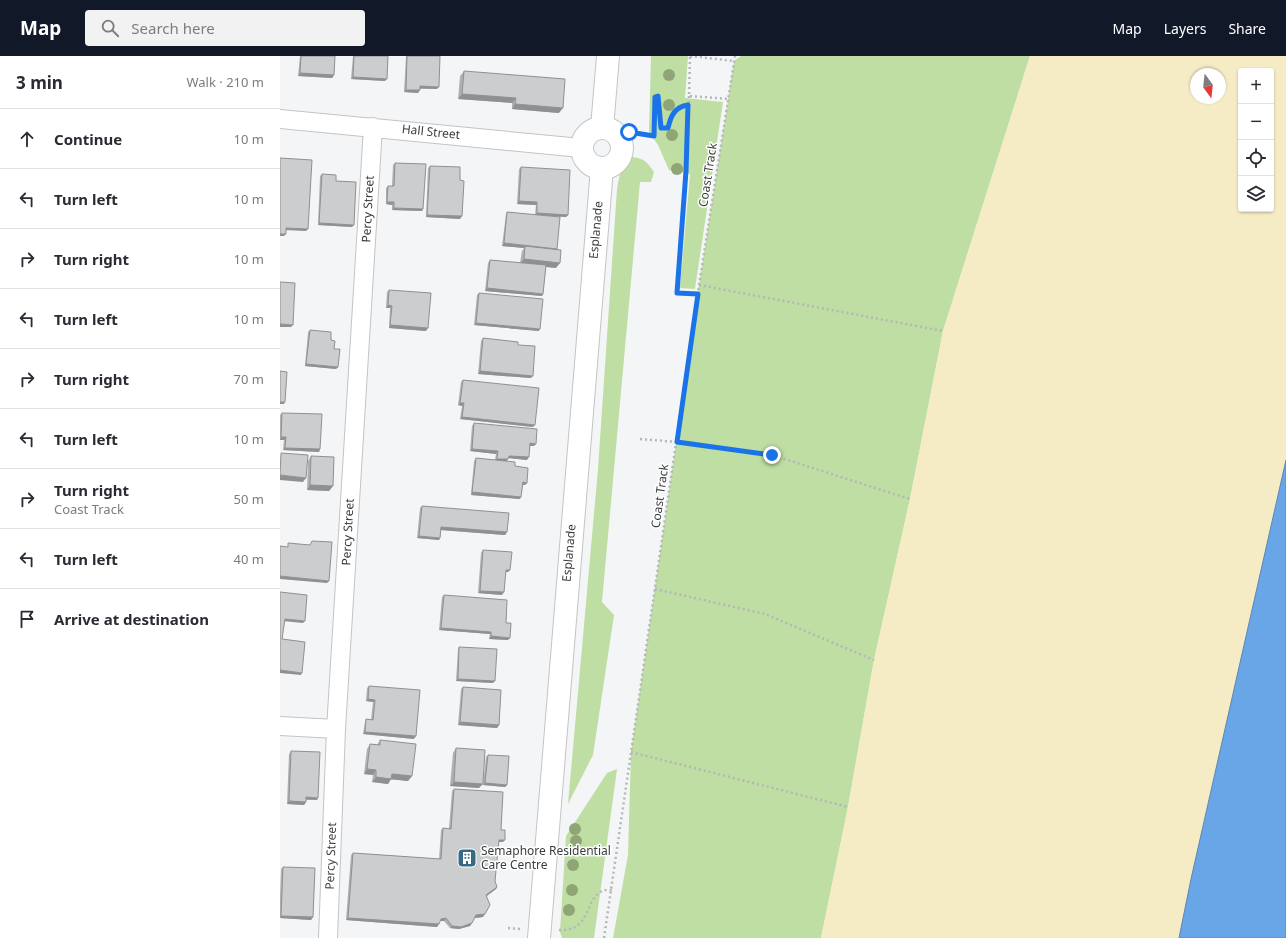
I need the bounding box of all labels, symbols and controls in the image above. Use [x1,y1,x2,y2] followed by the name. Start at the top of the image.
[85,10,365,46] search box
[20,15,61,41] text: Map
[99,17,121,39] icon: search
[131,18,215,38] text: Search here
[1113,19,1142,38] text: Map
[1164,19,1206,38] text: Layers
[1228,19,1266,38] text: Share
[1190,68,1226,104] north arrow
[1238,68,1274,212] map controls
[1238,68,1274,104] button: +
[16,71,63,94] text: 3 min
[186,73,264,91] text: Walk · 210 m
[1238,104,1274,140] button: −
[401,120,462,143] street label: Hall Street
[620,123,638,141] route start
[16,128,38,150] icon: ahead
[54,129,122,149] text: Continue
[234,130,264,148] text: 10 m
[1238,140,1274,176] button: locate
[694,141,721,208] street label: Coast Track
[357,174,378,243] street label: Percy Street
[1238,176,1274,212] button: layers
[16,188,38,210] icon: left
[54,189,118,209] text: Turn left
[234,190,264,208] text: 10 m
[585,200,607,260] street label: Esplanade
[16,248,38,270] icon: right
[54,249,129,269] text: Turn right
[234,250,264,268] text: 10 m
[16,308,38,330] icon: left
[54,309,118,329] text: Turn left
[234,310,264,328] text: 10 m
[16,368,38,390] icon: right
[54,369,129,389] text: Turn right
[234,370,264,388] text: 70 m
[16,428,38,450] icon: left
[54,429,118,449] text: Turn left
[234,430,264,448] text: 10 m
[763,446,781,464] route end
[647,462,672,529] street label: Coast Track
[54,480,129,500] text: Turn right
[16,488,38,510] icon: right
[234,490,264,508] text: 50 m
[337,497,358,566] street label: Percy Street
[54,500,124,518] text: Coast Track
[558,523,580,583] street label: Esplanade
[16,548,38,570] icon: left
[54,549,118,569] text: Turn left
[234,550,264,568] text: 40 m
[16,608,38,630] icon: arrive
[54,609,209,629] text: Arrive at destination
[321,821,340,890] street label: Percy Street
[481,842,611,873] place label: Semaphore Residential Care Centre
[456,847,478,869] building icon: Semaphore Residential Care Centre

